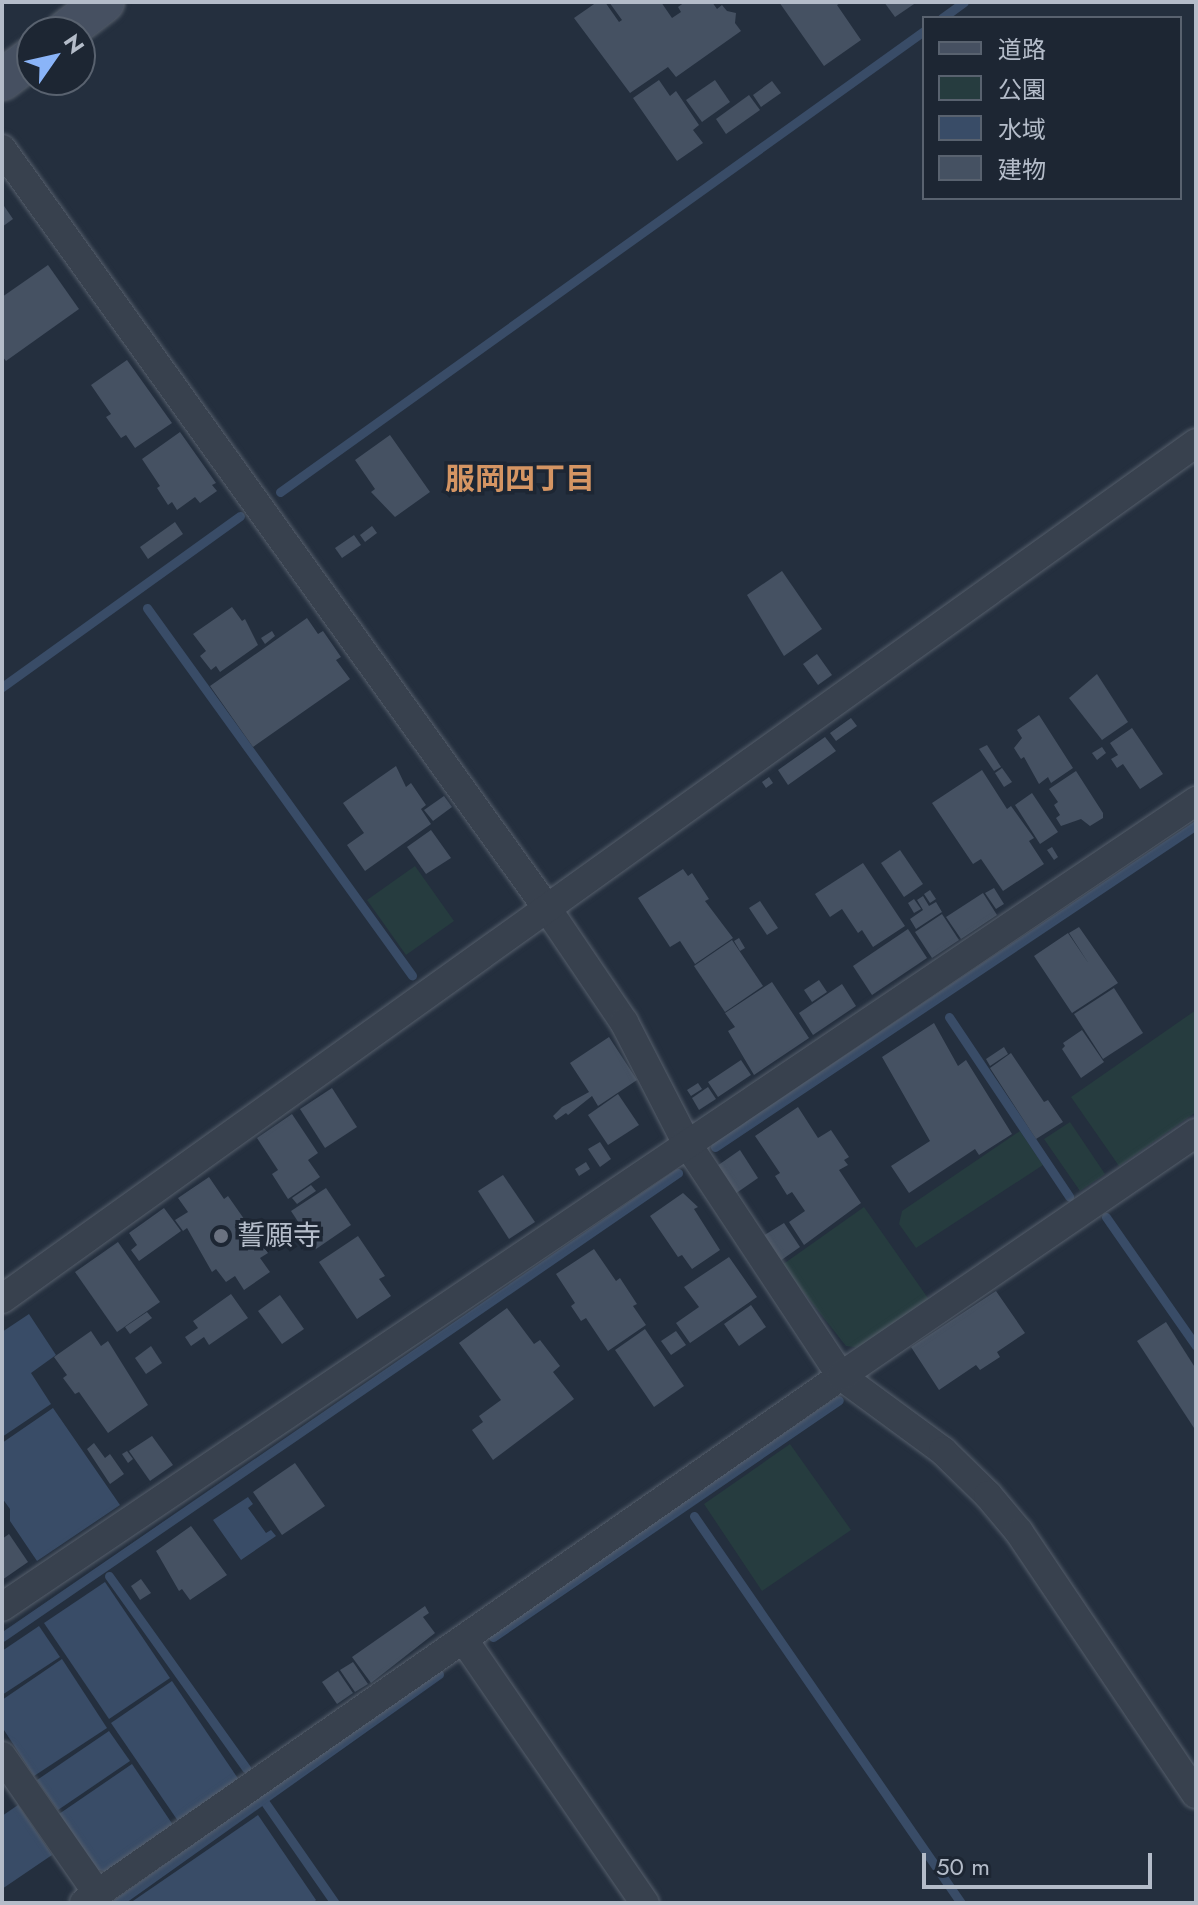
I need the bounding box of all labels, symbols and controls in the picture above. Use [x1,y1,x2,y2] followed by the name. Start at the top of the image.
[16,16,96,96] north arrow
[922,16,1182,200] legend
[56,28,92,60] text: N
[998,32,1046,67] text: 道路
[998,72,1046,107] text: 公園
[998,112,1046,147] text: 水域
[998,152,1046,187] text: 建物
[445,461,595,497] district label: 服岡四丁目
[237,1219,321,1253] place label: 誓願寺
[212,1227,230,1245] marker: 誓願寺
[926,1837,1156,1887] scale bar
[936,1849,990,1884] text: 50 m

